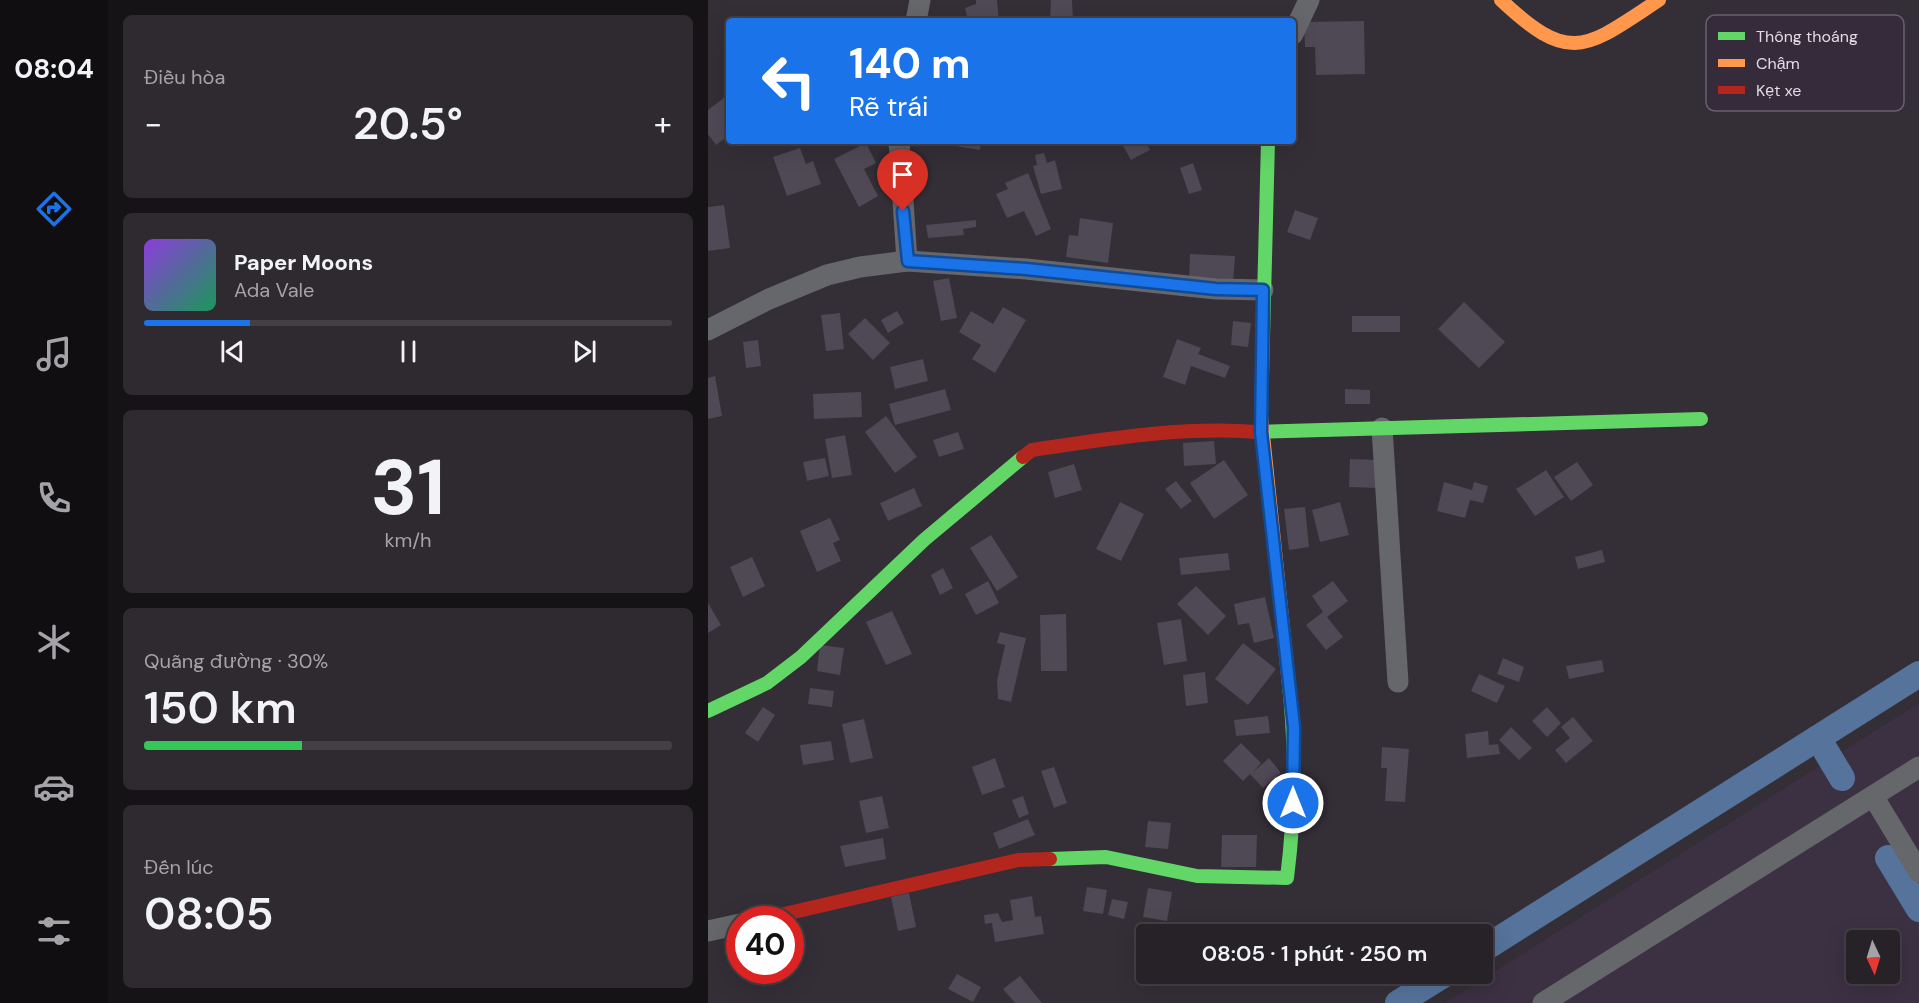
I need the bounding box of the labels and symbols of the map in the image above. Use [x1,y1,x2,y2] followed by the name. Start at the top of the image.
[1706,15,1904,111] legend
[1756,26,1858,47] text: Thông thoáng
[1756,53,1800,74] text: Chậm
[1756,80,1801,101] text: Kẹt xe
[877,149,928,211] pin
[1261,771,1325,835] position arrow
[726,906,804,984] speed limit sign: 40
[1846,930,1900,984] north arrow

